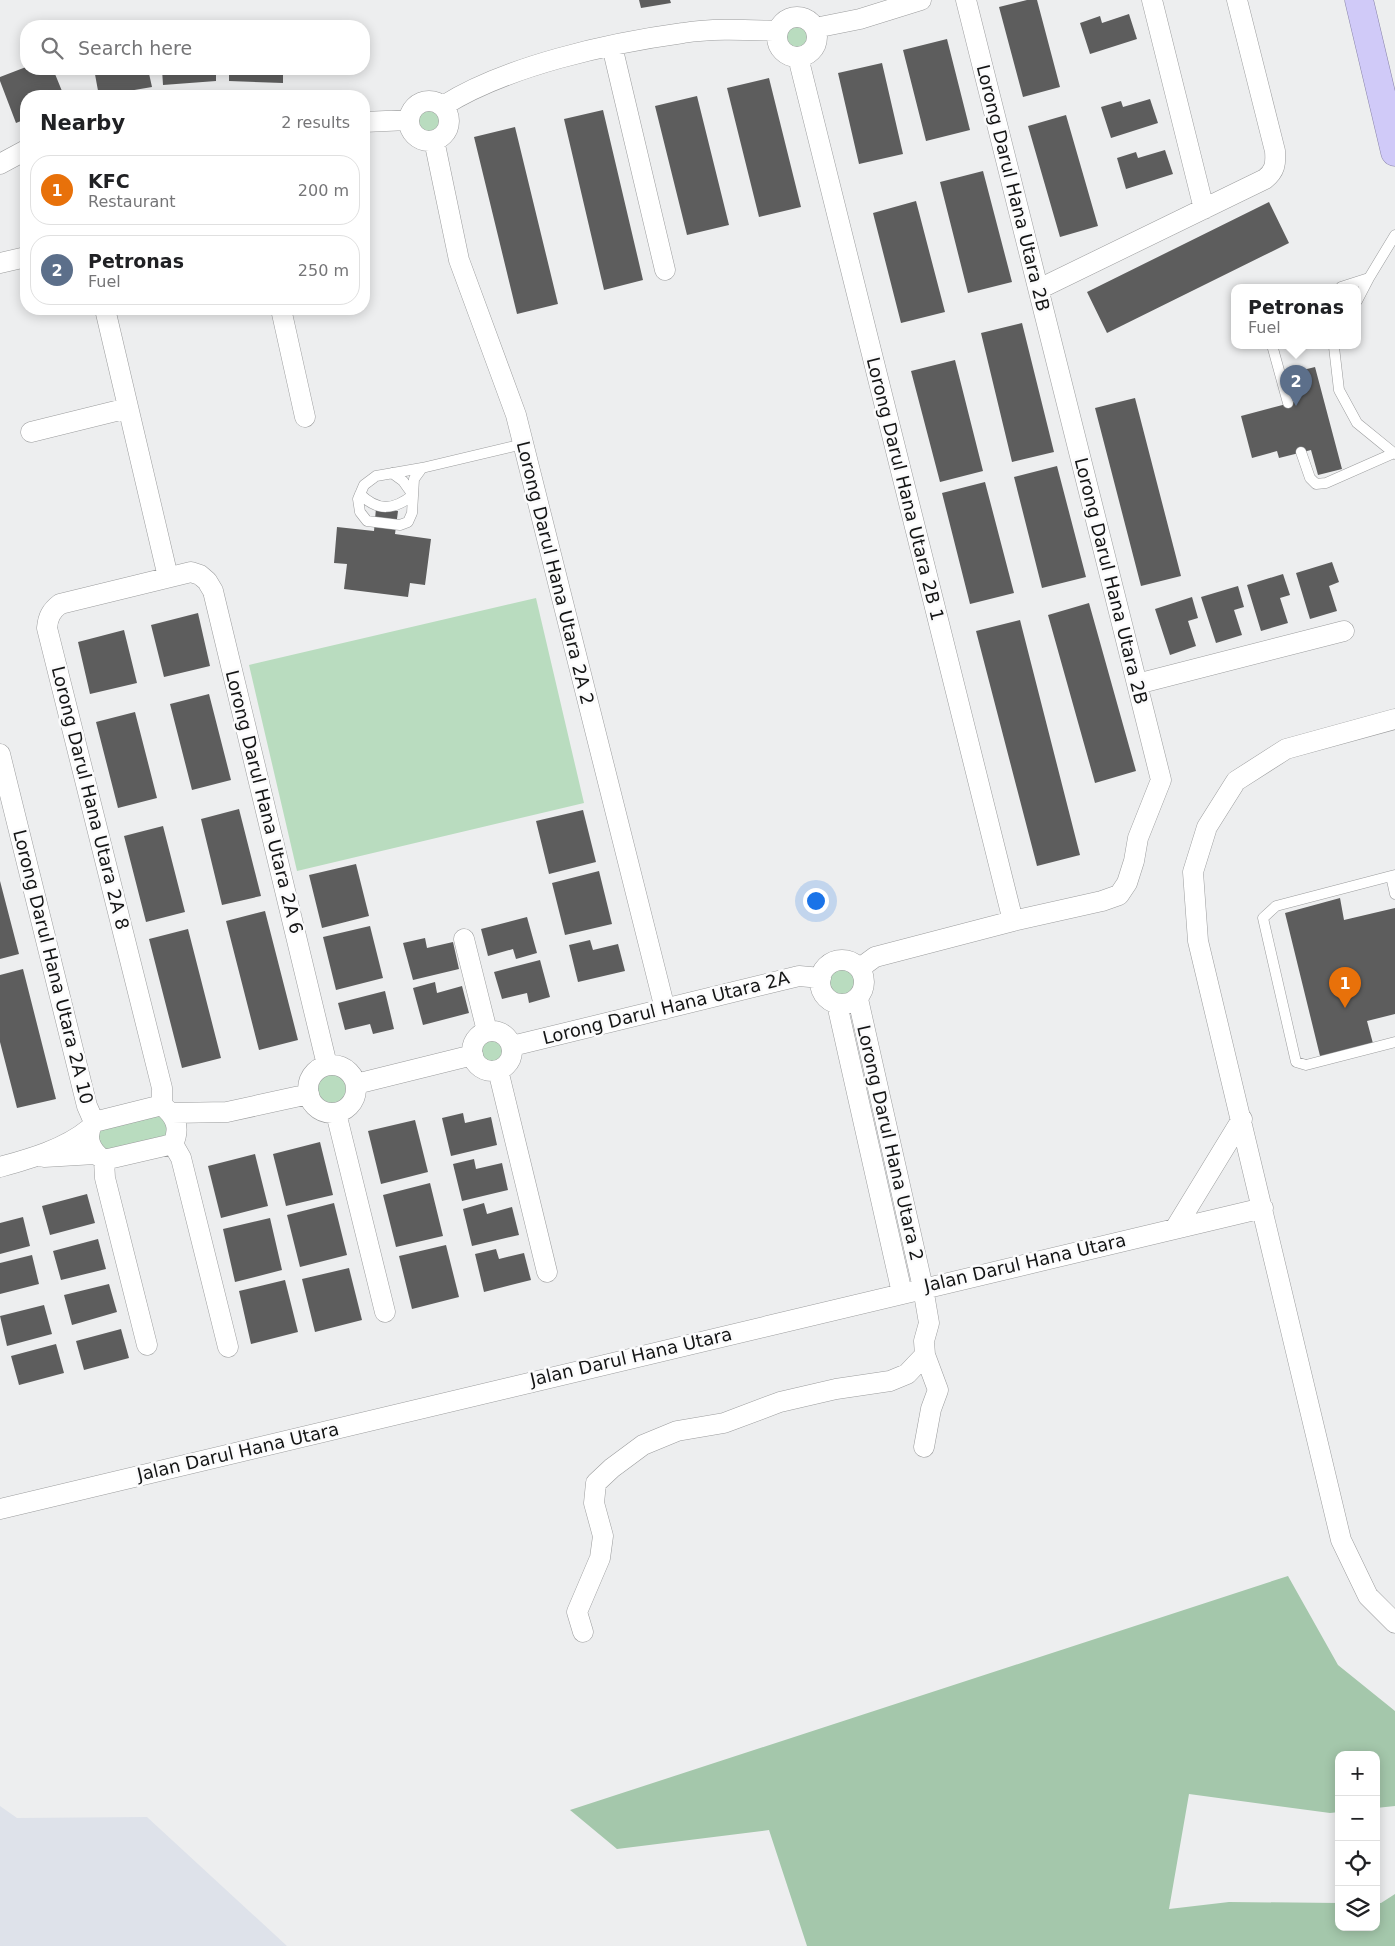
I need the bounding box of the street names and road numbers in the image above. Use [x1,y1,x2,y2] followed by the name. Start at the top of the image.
[973,62,1054,313] street label: Lorong Darul Hana Utara 2B
[863,355,948,623] street label: Lorong Darul Hana Utara 2B 1
[513,439,598,707] street label: Lorong Darul Hana Utara 2A 2
[1071,455,1152,706] street label: Lorong Darul Hana Utara 2B
[48,664,133,932] street label: Lorong Darul Hana Utara 2A 8
[222,668,307,936] street label: Lorong Darul Hana Utara 2A 6
[9,827,98,1106] street label: Lorong Darul Hana Utara 2A 10
[540,966,792,1048] street label: Lorong Darul Hana Utara 2A
[853,1023,928,1263] street label: Lorong Darul Hana Utara 2
[921,1229,1128,1296] street label: Jalan Darul Hana Utara
[527,1323,734,1390] street label: Jalan Darul Hana Utara
[134,1418,341,1485] street label: Jalan Darul Hana Utara

